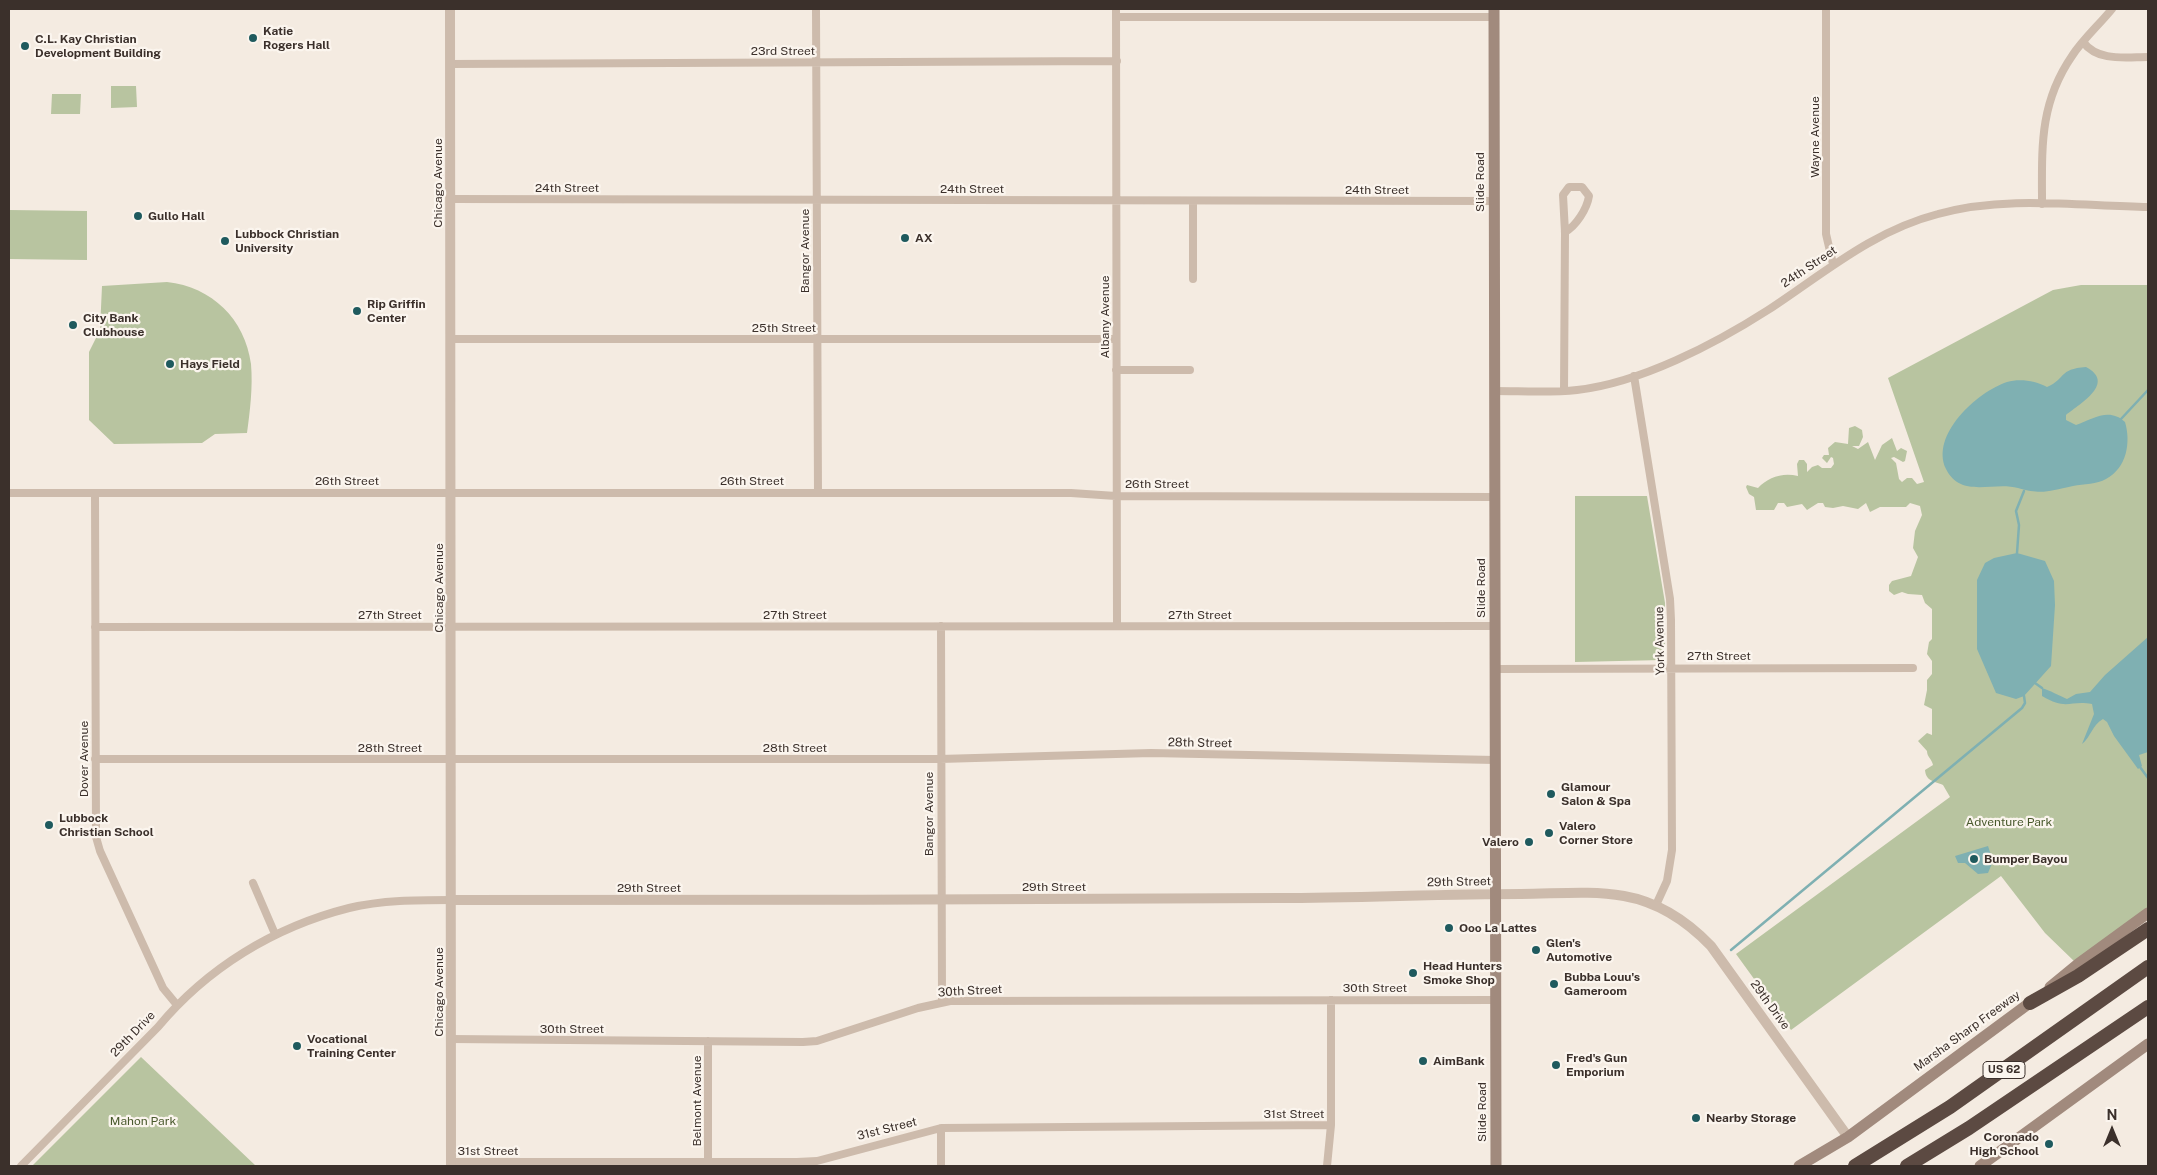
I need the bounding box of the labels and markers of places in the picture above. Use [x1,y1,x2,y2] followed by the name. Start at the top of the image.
[263,24,330,52] place label: Katie Rogers Hall
[35,32,161,60] place label: C.L. Kay Christian Development Building
[247,32,259,44] marker: Katie Rogers Hall
[19,40,31,52] marker: C.L. Kay Christian Development Building
[148,209,205,223] place label: Gullo Hall
[132,210,144,222] marker: Gullo Hall
[235,227,339,255] place label: Lubbock Christian University
[915,231,933,245] place label: AX
[899,232,911,244] marker: AX
[219,235,231,247] marker: Lubbock Christian University
[367,297,426,325] place label: Rip Griffin Center
[351,305,363,317] marker: Rip Griffin Center
[83,311,144,339] place label: City Bank Clubhouse
[67,319,79,331] marker: City Bank Clubhouse
[180,357,240,371] place label: Hays Field
[164,358,176,370] marker: Hays Field
[1561,780,1631,808] place label: Glamour Salon & Spa
[1545,788,1557,800] marker: Glamour Salon & Spa
[59,811,154,839] place label: Lubbock Christian School
[43,819,55,831] marker: Lubbock Christian School
[1559,819,1633,847] place label: Valero Corner Store
[1543,827,1555,839] marker: Valero Corner Store
[1482,835,1519,849] place label: Valero
[1523,836,1535,848] marker: Valero
[1984,852,2067,866] place label: Bumper Bayou
[1968,853,1980,865] marker: Bumper Bayou
[1459,921,1537,935] place label: Ooo La Lattes
[1443,922,1455,934] marker: Ooo La Lattes
[1546,936,1612,964] place label: Glen's Automotive
[1530,944,1542,956] marker: Glen's Automotive
[1423,959,1502,987] place label: Head Hunters Smoke Shop
[1407,967,1419,979] marker: Head Hunters Smoke Shop
[1564,970,1640,998] place label: Bubba Louu's Gameroom
[1548,978,1560,990] marker: Bubba Louu's Gameroom
[307,1032,396,1060] place label: Vocational Training Center
[291,1040,303,1052] marker: Vocational Training Center
[1566,1051,1627,1079] place label: Fred's Gun Emporium
[1433,1054,1485,1068] place label: AimBank
[1417,1055,1429,1067] marker: AimBank
[1550,1059,1562,1071] marker: Fred's Gun Emporium
[1706,1111,1796,1125] place label: Nearby Storage
[1690,1112,1702,1124] marker: Nearby Storage
[1970,1130,2039,1158] place label: Coronado High School
[2043,1138,2055,1150] marker: Coronado High School

